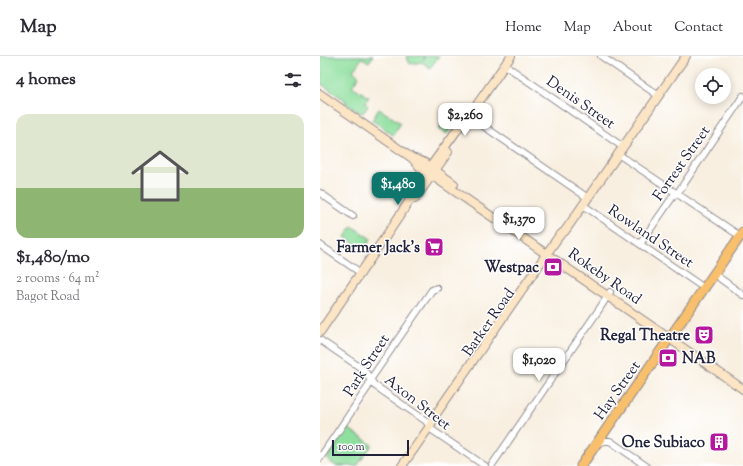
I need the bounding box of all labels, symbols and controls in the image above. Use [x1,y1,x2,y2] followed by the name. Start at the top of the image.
[20,14,57,41] text: Map
[505,18,542,38] text: Home
[564,18,591,38] text: Map
[613,18,652,38] text: About
[674,18,723,38] text: Contact
[16,68,76,92] text: 4 homes
[695,68,731,104] map controls
[695,68,731,104] button: locate
[282,69,304,91] icon: filters
[541,72,619,135] street label: Denis Street
[432,103,498,137] pin: $2,260
[447,107,483,125] text: $2,260
[649,122,716,206] street label: Forrest Street
[124,140,196,212] icon: home
[365,172,431,206] pin: $1,480
[381,176,415,194] text: $1,480
[603,201,697,274] street label: Rowland Street
[486,207,552,241] pin: $1,370
[503,211,536,229] text: $1,370
[423,236,445,258] supermarket icon: Farmer Jack's
[336,238,420,259] place label: Farmer Jack's
[563,244,646,311] street label: Rokeby Road
[16,246,90,270] text: $1,480/mo
[542,256,564,278] bank icon: Westpac
[484,258,539,279] place label: Westpac
[16,270,99,288] text: 2 rooms · 64 m²
[458,284,521,361] street label: Barker Road
[16,288,80,306] text: Bagot Road
[693,324,715,346] theatre icon: Regal Theatre
[600,326,690,347] place label: Regal Theatre
[339,330,395,401] street label: Park Street
[657,347,679,369] bank icon: NAB
[506,348,572,382] pin: $1,020
[682,349,716,370] place label: NAB
[522,352,556,370] text: $1,020
[590,357,646,425] street label: Hay Street
[379,371,455,436] street label: Axon Street
[708,431,730,453] building icon: One Subiaco
[622,433,705,454] place label: One Subiaco
[332,438,409,457] scale bar
[338,439,365,455] text: 100 m

